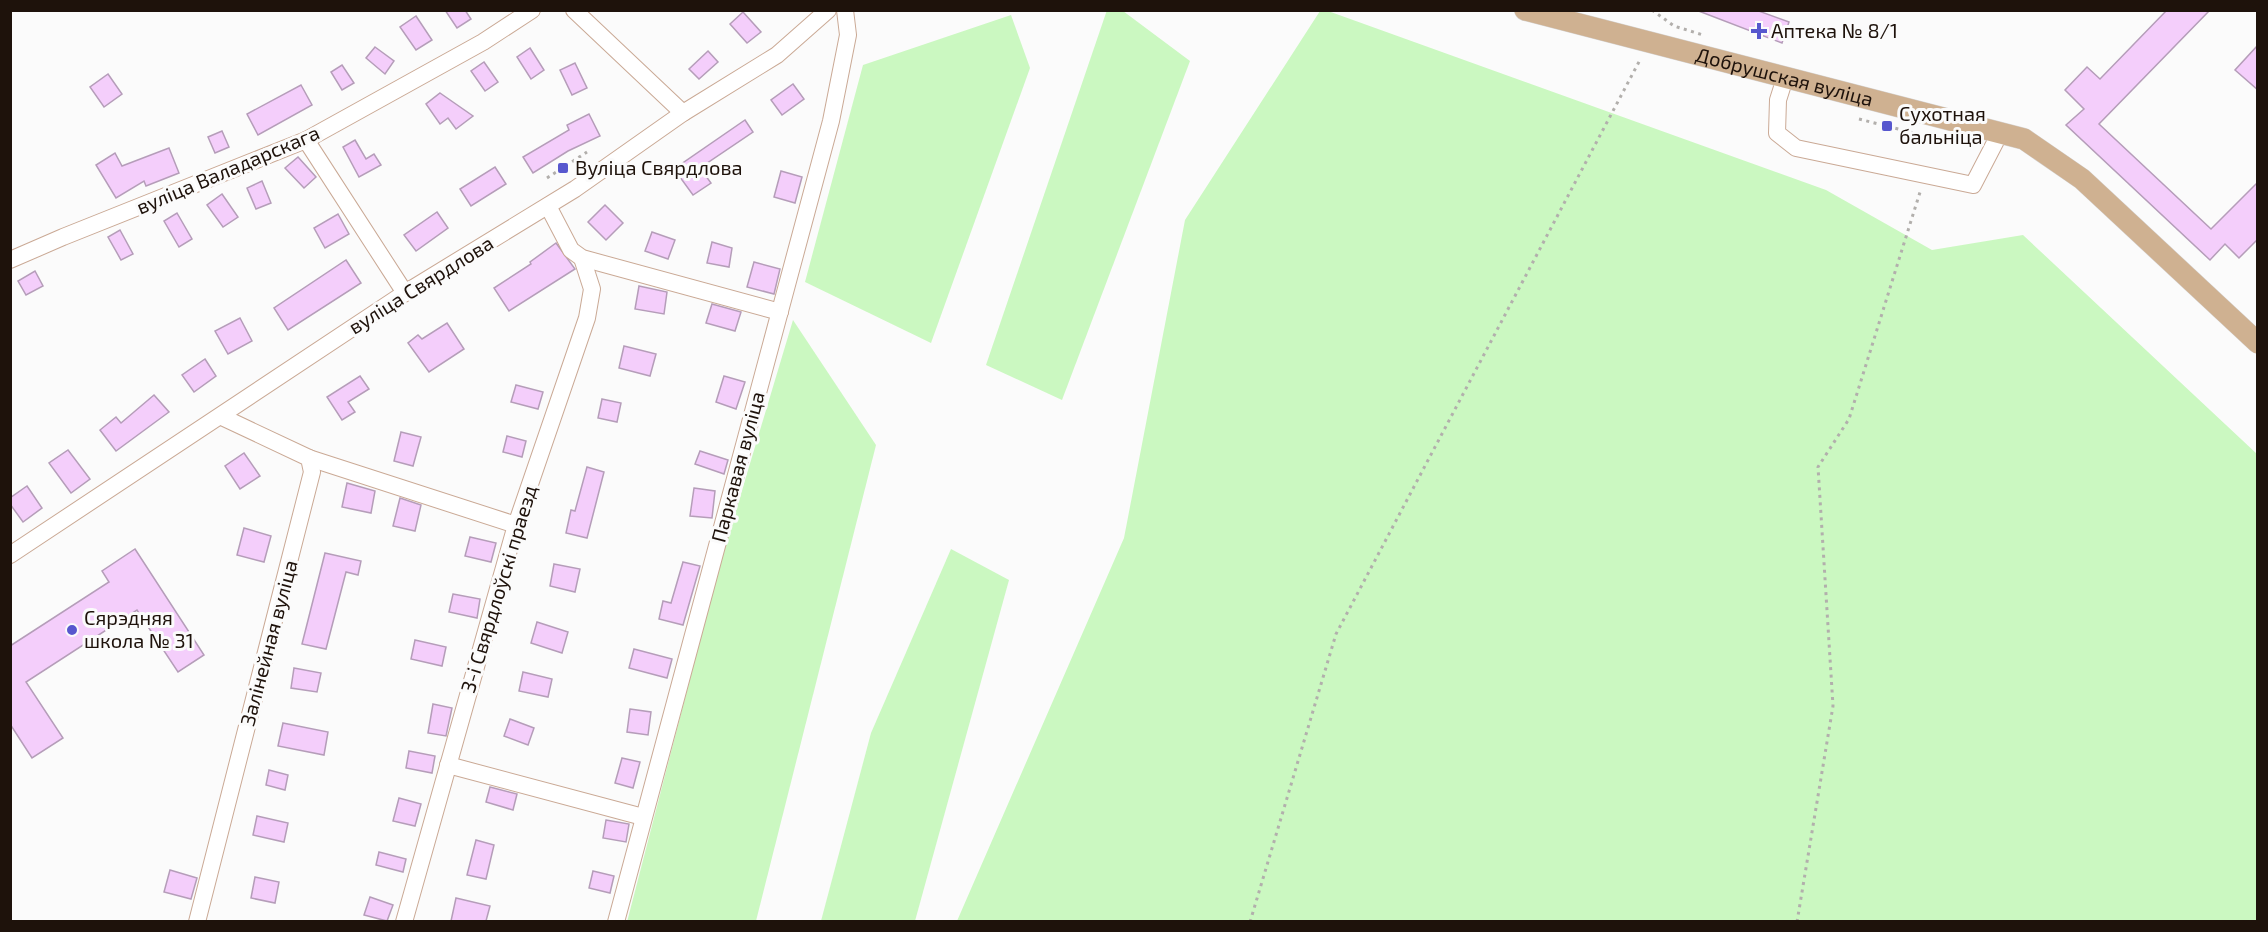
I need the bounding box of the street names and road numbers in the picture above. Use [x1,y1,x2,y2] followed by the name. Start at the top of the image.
[1693,42,1876,111] street label: Добрушская вуліца
[132,120,323,219] street label: вуліца Валадарскага
[344,230,498,339] street label: вуліца Свярдлова
[705,389,770,545] street label: Паркавая вуліца
[455,482,542,696] street label: 3-і Свярдлоўскі праезд
[234,557,303,728] street label: Залінейная вуліца

